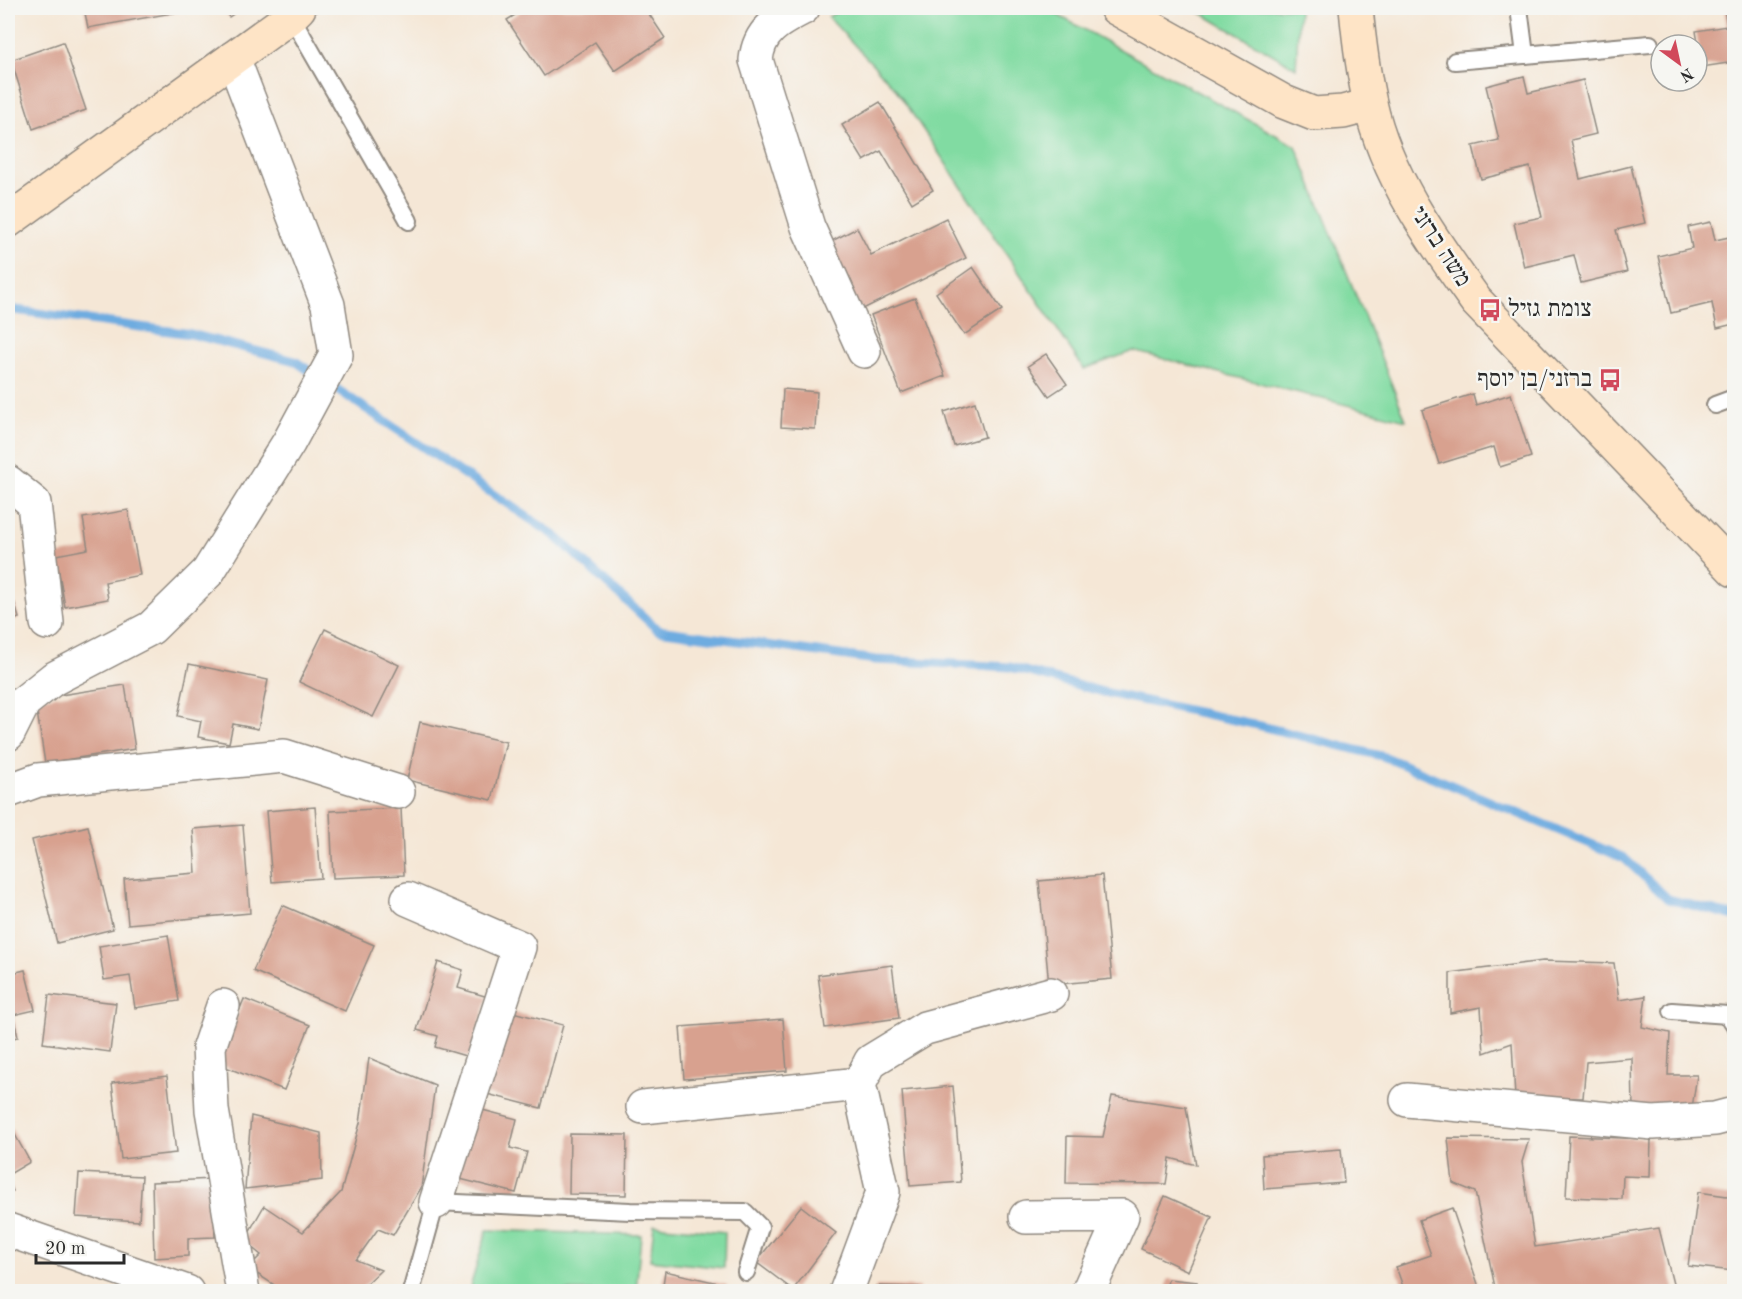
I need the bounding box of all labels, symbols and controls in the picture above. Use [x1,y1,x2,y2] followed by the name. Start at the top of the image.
[1649,33,1709,93] north arrow
[1676,64,1696,84] text: N
[1405,203,1475,291] street label: משה ברזני
[1508,296,1592,322] place label: צומת גזיל
[1477,297,1503,323] bus stop icon: צומת גזיל
[1597,367,1623,393] bus stop icon: ברזני/בן יוסף
[1478,368,1592,392] place label: ברזני/בן יוסף
[36,1227,124,1265] scale bar
[45,1240,85,1258] text: 20 m

